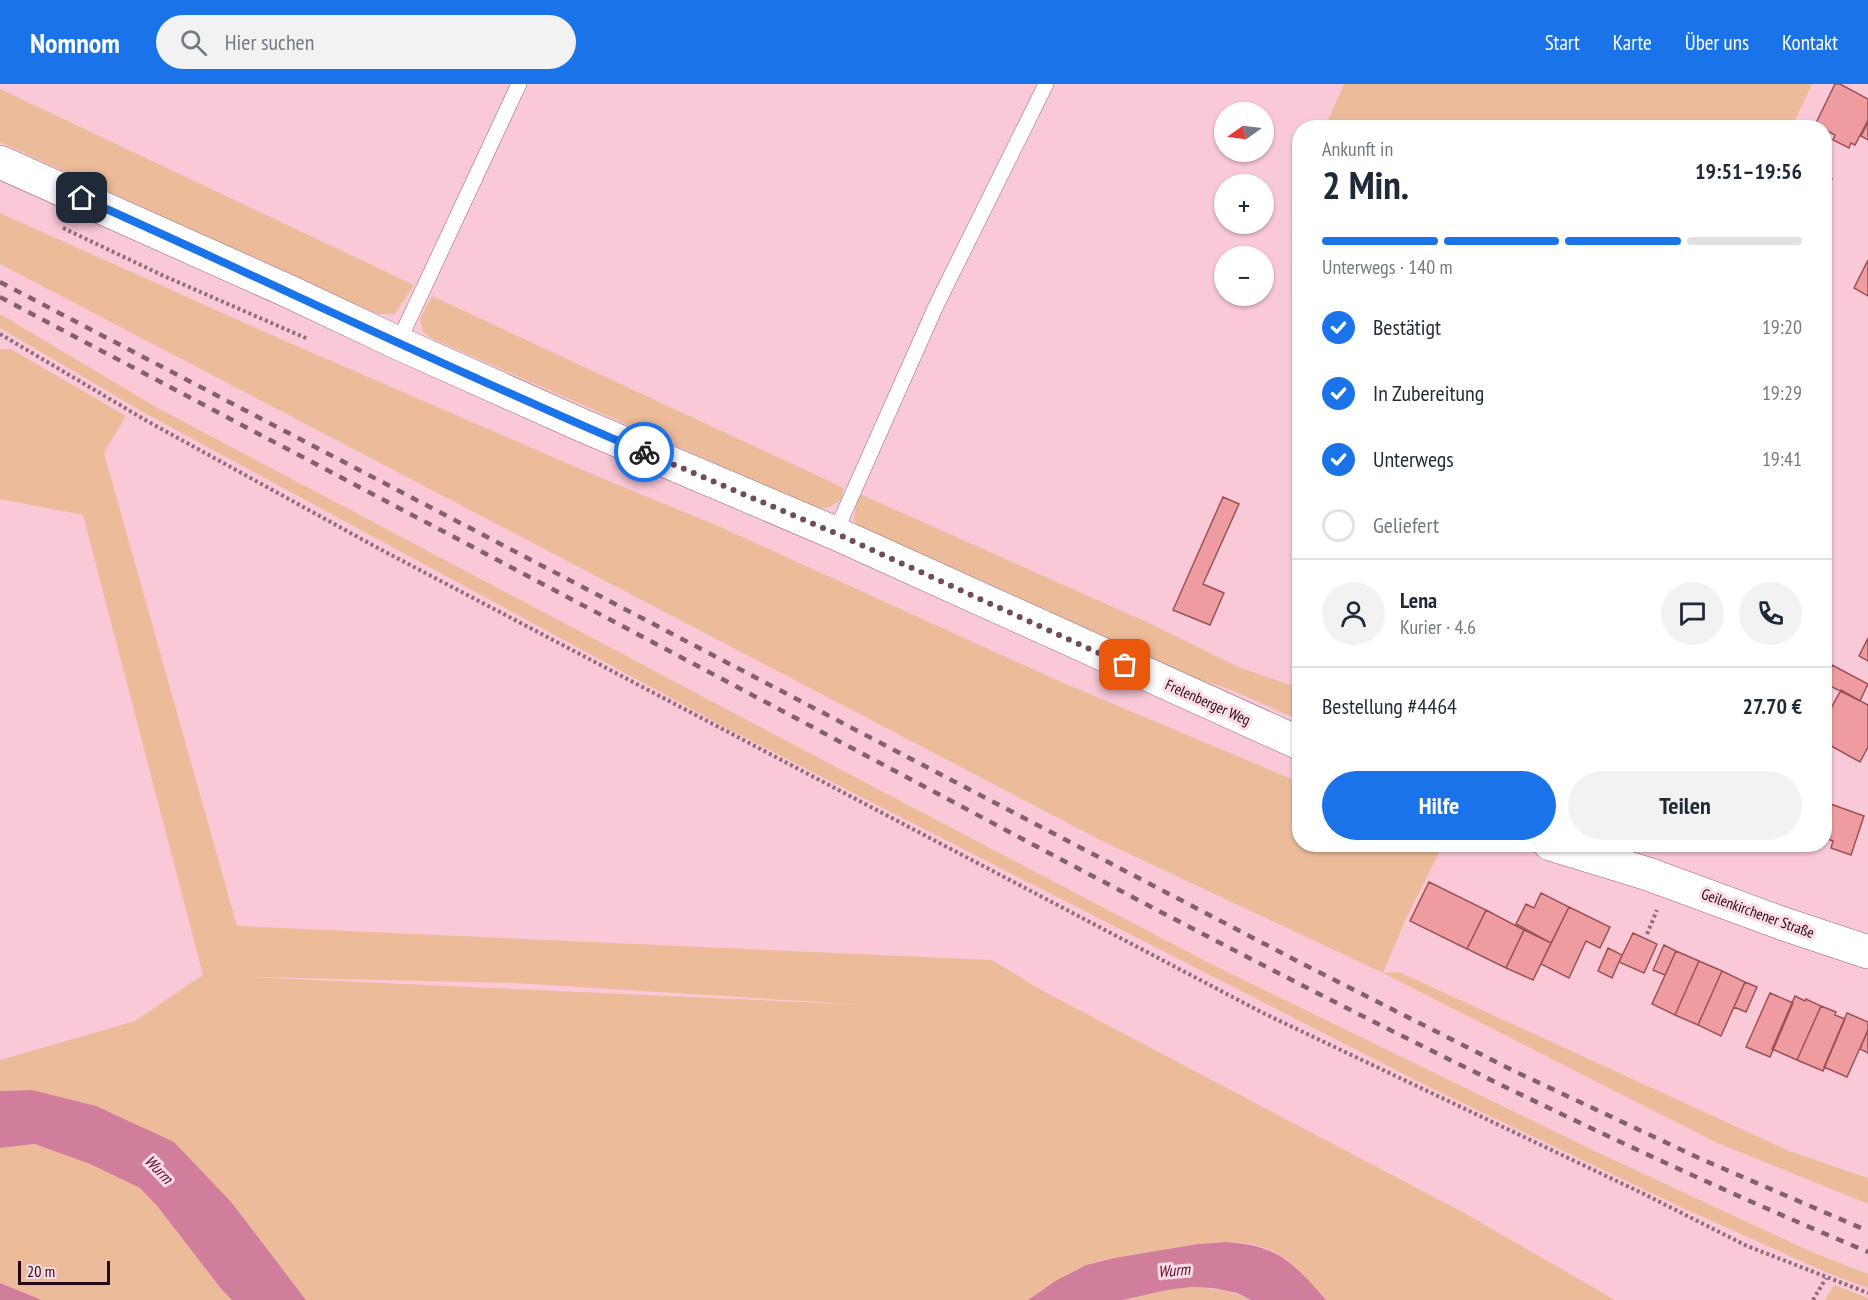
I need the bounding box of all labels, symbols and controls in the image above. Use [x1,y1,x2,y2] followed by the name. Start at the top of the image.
[156,15,576,69] search box
[30,24,120,61] text: Nomnom
[177,26,210,59] icon: search
[225,28,314,56] text: Hier suchen
[1545,29,1580,56] text: Start
[1613,29,1652,56] text: Karte
[1685,29,1749,56] text: Über uns
[1782,29,1838,56] text: Kontakt
[1214,102,1274,162] north arrow
[1214,102,1274,306] map controls
[1322,136,1393,162] text: Ankunft in
[1695,157,1802,185] text: 19:51–19:56
[1322,159,1409,210] text: 2 Min.
[56,172,107,223] pin
[1214,174,1274,234] button: +
[65,181,98,214] icon: home
[1214,246,1274,306] button: −
[1322,254,1452,280] text: Unterwegs · 140 m
[1322,311,1355,344] icon: check
[1373,313,1441,341] text: Bestätigt
[1762,314,1802,340] text: 19:20
[1322,377,1355,410] icon: check
[1373,379,1484,407] text: In Zubereitung
[1762,380,1802,406] text: 19:29
[614,422,674,482] courier
[628,436,661,469] icon: bike
[1322,443,1355,476] icon: check
[1373,445,1454,473] text: Unterwegs
[1762,446,1802,472] text: 19:41
[1373,511,1439,539] text: Geliefert
[1322,582,1385,645] button: person
[1661,582,1724,645] button: chat
[1739,582,1802,645] button: phone
[1400,586,1437,614] text: Lena
[1400,614,1476,640] text: Kurier · 4.6
[1099,639,1150,690] pin
[1108,648,1141,681] icon: bag
[1162,675,1254,729] street label: Frelenberger Weg
[1322,692,1457,720] text: Bestellung #4464
[1742,692,1802,720] text: 27.70 €
[1322,771,1556,840] button: Hilfe
[1568,771,1802,840] button: Teilen
[1699,884,1817,942] street label: Geilenkirchener Straße
[141,1151,178,1189] water label: Wurm
[18,1258,110,1286] scale bar
[1157,1259,1192,1281] water label: Wurm
[27,1261,55,1281] text: 20 m

